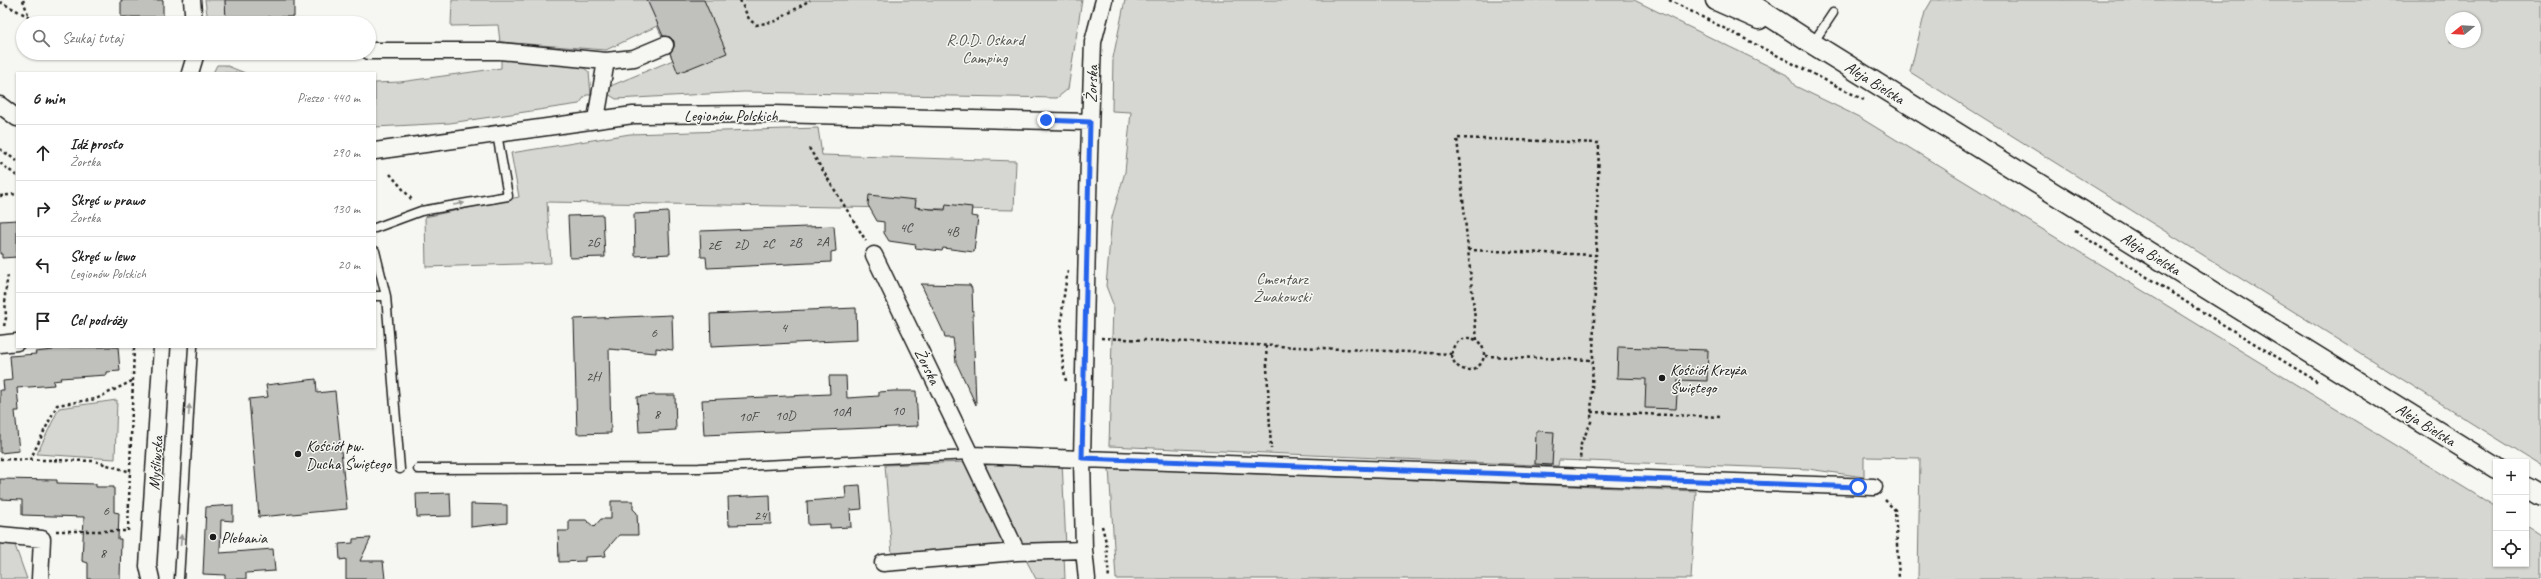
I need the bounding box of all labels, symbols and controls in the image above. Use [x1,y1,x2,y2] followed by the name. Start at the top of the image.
[2445,12,2481,48] north arrow
[16,16,376,60] search box
[30,27,52,49] icon: search
[62,29,123,48] text: Szukaj tutaj
[946,30,1026,68] park label: R.O.D. Oskard Camping
[1841,57,1909,110] street label: Aleja Bielska
[1081,63,1103,103] street label: Żorska
[32,88,65,109] text: 6 min
[297,90,360,106] text: Pieszo · 440 m
[684,106,779,126] street label: Legionów Polskich
[1037,111,1055,129] route end
[70,135,123,154] text: Idź prosto
[32,142,54,164] icon: ahead
[332,145,360,161] text: 290 m
[70,154,100,170] text: Żorska
[70,191,145,210] text: Skręć w prawo
[32,198,54,220] icon: right
[332,201,360,217] text: 130 m
[453,201,465,207] one-way arrow
[70,210,100,226] text: Żorska
[900,219,914,236] house number: 4C
[945,223,961,240] house number: 4B
[2117,228,2185,281] street label: Aleja Bielska
[815,233,830,250] house number: 2A
[586,234,602,251] house number: 2G
[788,234,804,251] house number: 2B
[762,235,776,252] house number: 2C
[734,236,750,253] house number: 2D
[707,237,722,254] house number: 2E
[70,247,135,266] text: Skręć w lewo
[32,254,54,276] icon: left
[338,257,360,273] text: 20 m
[70,266,146,282] text: Legionów Polskich
[1253,269,1313,307] park label: Cmentarz Żwakowski
[32,310,54,332] icon: arrive
[70,311,126,330] text: Cel podróży
[781,319,789,336] house number: 4
[651,324,658,341] house number: 6
[910,345,945,389] street label: Żorska
[1670,360,1747,398] place label: Kościół Krzyża Świętego
[586,368,602,385] house number: 2H
[1657,373,1667,383] marker: Kościół Krzyża Świętego
[2392,399,2460,452] street label: Aleja Bielska
[892,402,906,419] house number: 10
[831,403,852,420] house number: 10A
[186,404,193,416] one-way arrow
[654,406,662,423] house number: 8
[775,407,797,424] house number: 10D
[739,408,761,425] house number: 10F
[144,434,168,491] street label: Myśliwska
[306,436,393,474] place label: Kościół pw. Ducha Świętego
[293,449,303,459] marker: Kościół pw. Ducha Świętego
[2493,459,2529,567] map controls
[2493,459,2529,495] button: +
[1849,478,1867,496] route start
[2493,495,2529,531] button: −
[103,502,110,519] house number: 6
[754,507,768,524] house number: 24
[221,528,268,548] place label: Plebania
[2493,531,2529,567] button: locate
[208,532,218,542] marker: Plebania
[178,533,184,546] one-way arrow
[100,545,108,562] house number: 8

